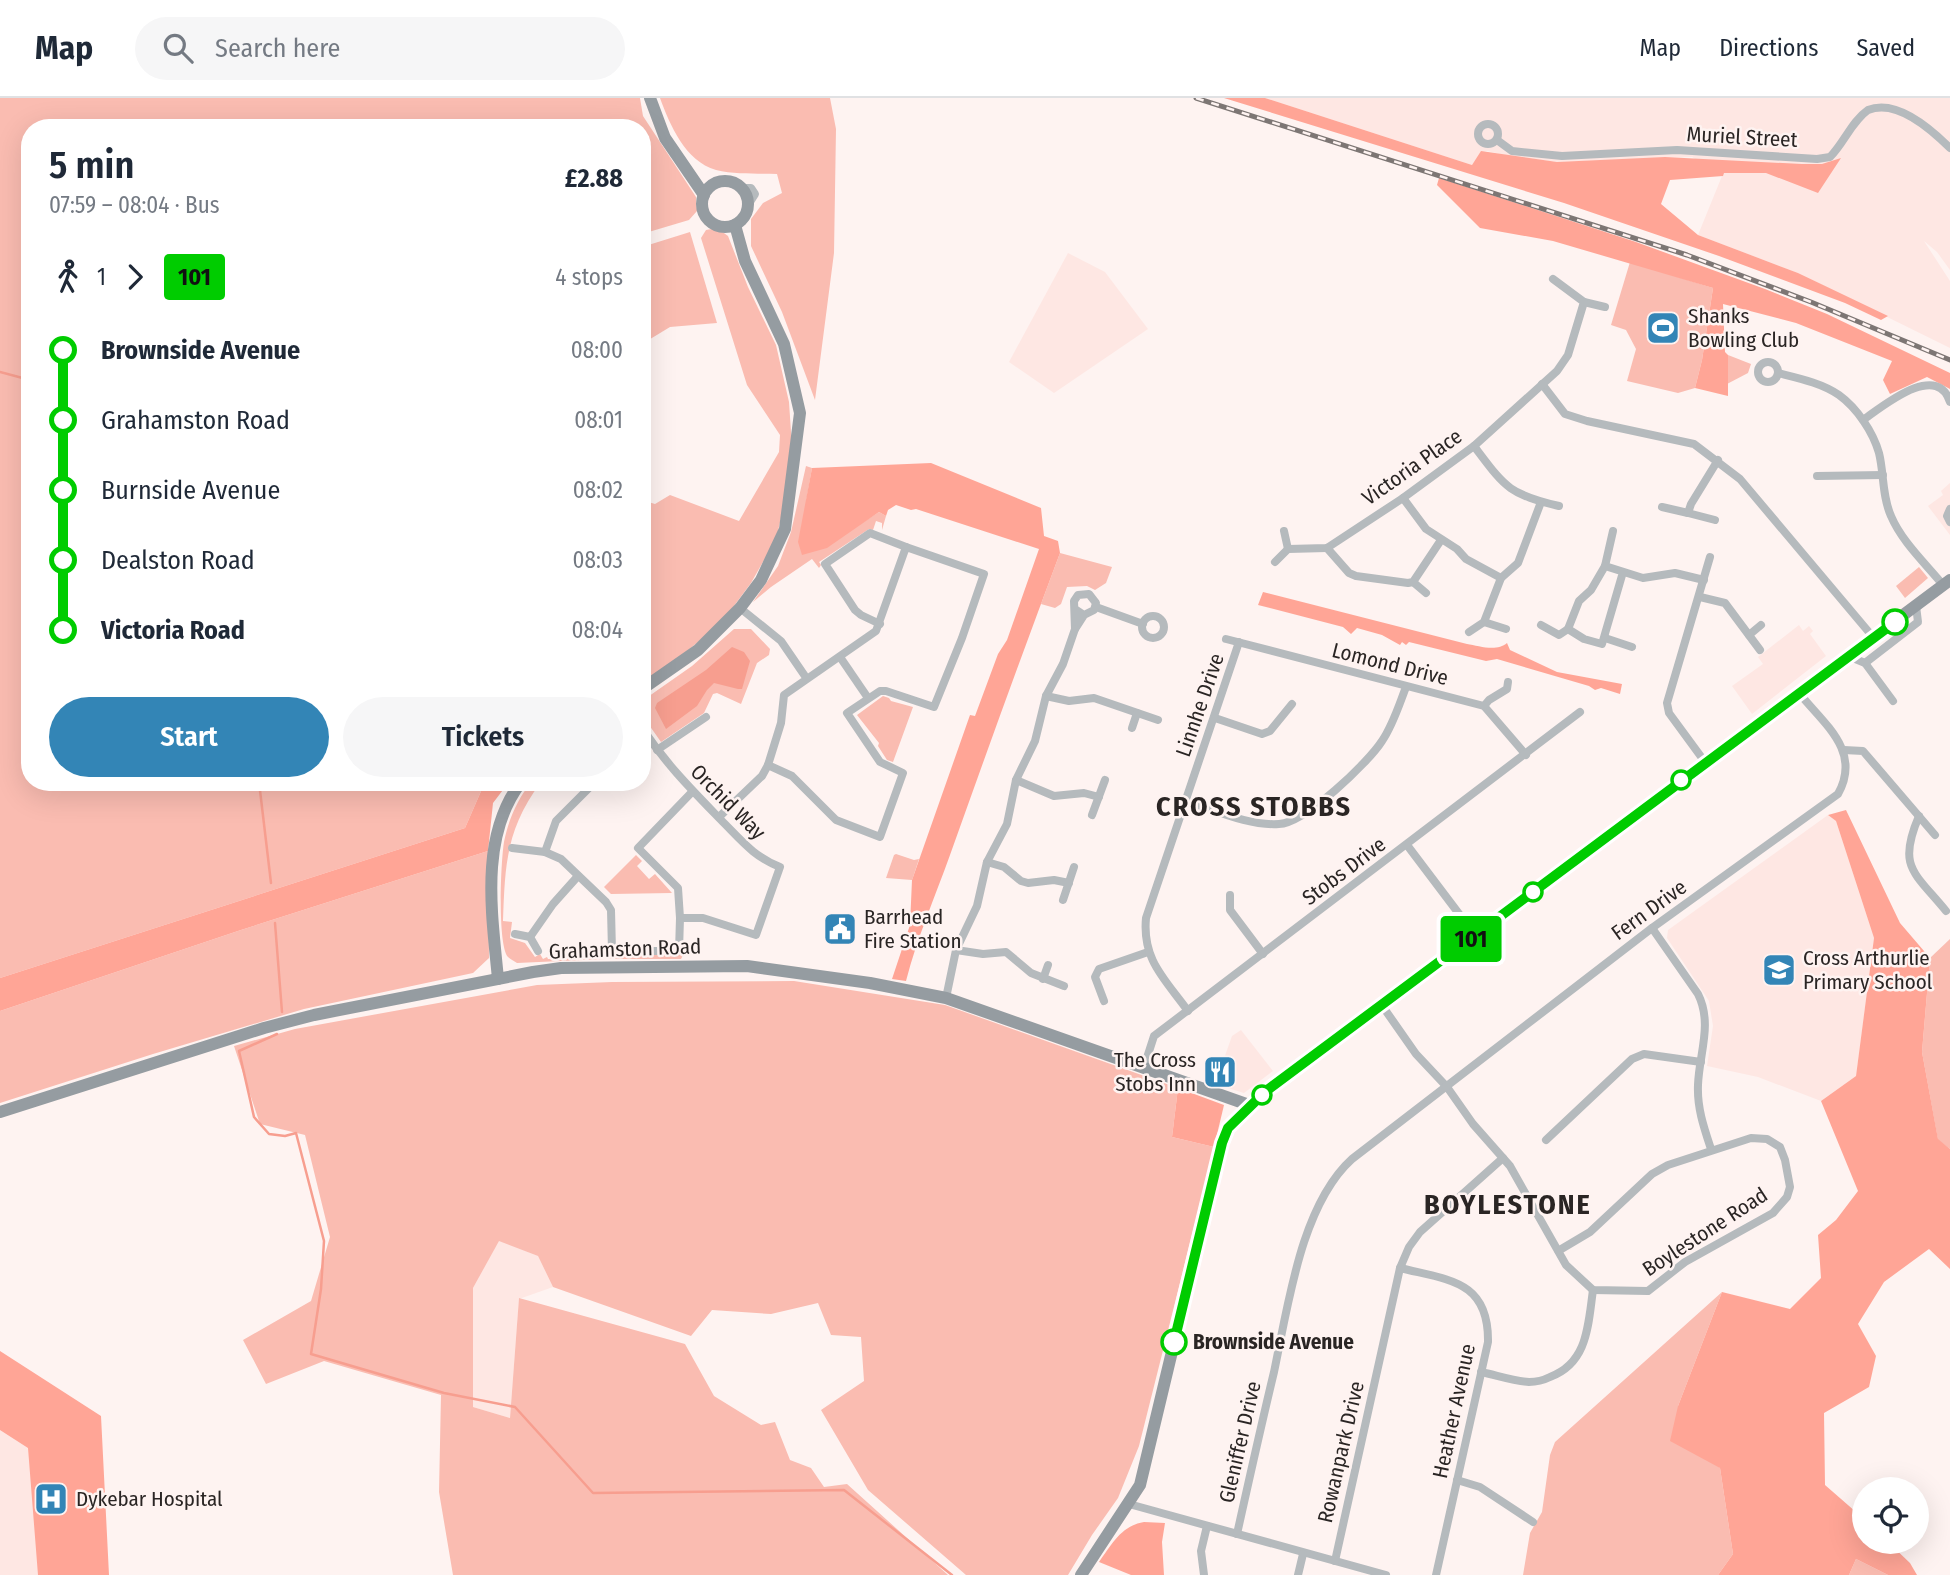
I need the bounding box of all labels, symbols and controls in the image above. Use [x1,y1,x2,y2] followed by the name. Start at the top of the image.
[135,17,625,80] search box
[35,28,93,68] text: Map
[159,29,197,67] icon: search
[215,33,340,64] text: Search here
[1640,34,1681,62] text: Map
[1719,34,1818,62] text: Directions
[1856,34,1915,62] text: Saved
[1686,121,1798,153] street label: Muriel Street
[49,142,134,188] text: 5 min
[565,163,623,194] text: £2.88
[49,191,220,219] text: 07:59 – 08:04 · Bus
[49,258,87,296] icon: walk
[116,258,154,296] icon: forward
[97,263,106,291] text: 1
[178,263,211,291] text: 101
[555,263,623,291] text: 4 stops
[1688,303,1799,353] place label: Shanks Bowling Club
[1644,309,1682,347] sports icon: Shanks Bowling Club
[101,335,300,366] text: Brownside Avenue
[571,336,623,364] text: 08:00
[101,405,290,436] text: Grahamston Road
[574,406,623,434] text: 08:01
[1357,423,1467,511] street label: Victoria Place
[101,475,280,506] text: Burnside Avenue
[573,476,623,504] text: 08:02
[101,545,255,576] text: Dealston Road
[573,546,623,574] text: 08:03
[1882,609,1908,635] unlabelled marker
[101,615,245,646] text: Victoria Road
[572,616,623,644] text: 08:04
[1329,637,1451,691] street label: Lomond Drive
[1170,650,1230,760] street label: Linnhe Drive
[49,697,329,777] button: Start
[343,697,623,777] button: Tickets
[685,759,772,846] street label: Orchid Way
[1671,770,1691,790] unlabelled marker
[1156,790,1352,823] district label: CROSS STOBBS
[1297,831,1391,911] street label: Stobs Drive
[1606,874,1692,946] street label: Fern Drive
[1523,882,1543,902] unlabelled marker
[864,904,962,954] place label: Barrhead Fire Station
[821,910,859,948] public building icon: Barrhead Fire Station
[1431,916,1511,962] line badge: 101
[1455,925,1487,953] text: 101
[548,933,702,965] street label: Grahamston Road
[1803,945,1933,995] place label: Cross Arthurlie Primary School
[1760,951,1798,989] school or university icon: Cross Arthurlie Primary School
[1114,1047,1196,1097] place label: The Cross Stobs Inn
[1201,1053,1239,1091] restaurant icon: The Cross Stobs Inn
[1252,1085,1272,1105] unlabelled marker
[1637,1182,1773,1282] street label: Boylestone Road
[1424,1188,1592,1221] district label: BOYLESTONE
[1161,1329,1187,1355] marker: Brownside Avenue
[1193,1329,1354,1355] place label: Brownside Avenue
[1427,1341,1481,1481] street label: Heather Avenue
[1213,1379,1267,1505] street label: Gleniffer Drive
[1312,1379,1370,1525] street label: Rowanpark Drive
[1852,1477,1929,1554] map controls
[1852,1477,1929,1554] button: locate
[32,1480,70,1518] hospital icon: Dykebar Hospital
[76,1486,223,1512] place label: Dykebar Hospital

